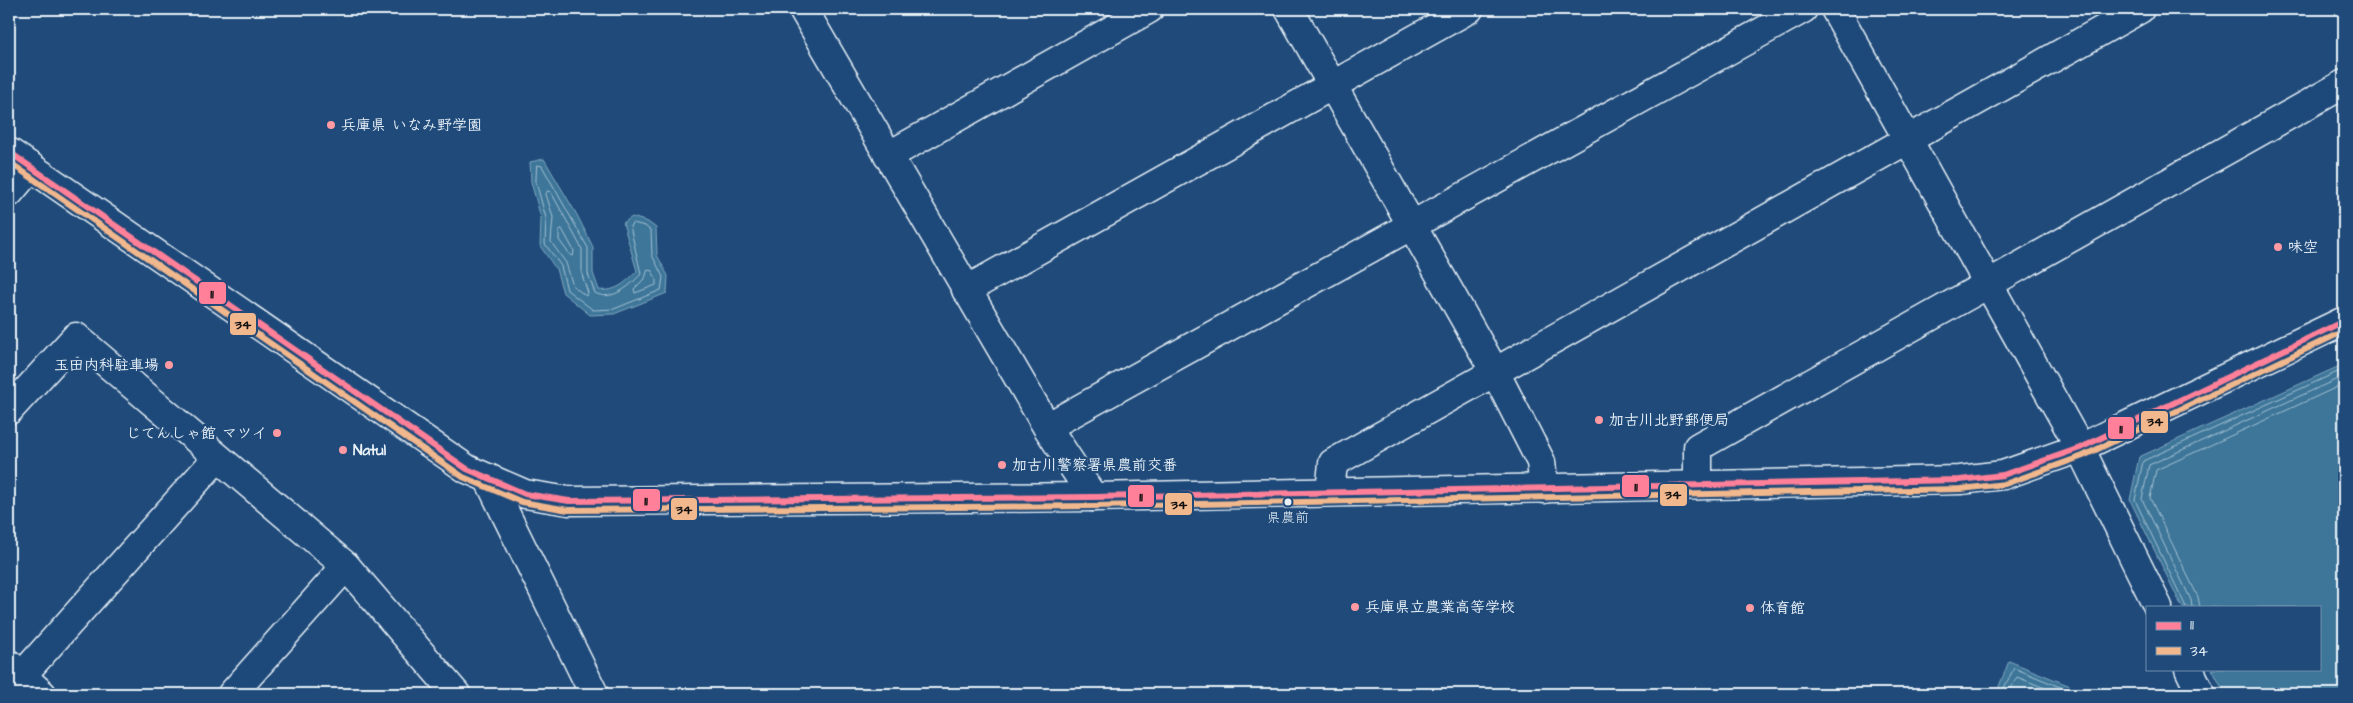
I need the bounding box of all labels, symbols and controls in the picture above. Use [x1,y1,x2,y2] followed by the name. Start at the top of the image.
[341,115,482,136] place label: 兵庫県 いなみ野学園
[325,119,337,131] marker: 兵庫県 いなみ野学園
[2288,237,2318,258] place label: 味空
[2272,241,2284,253] marker: 味空
[198,281,227,305] line badge: 11
[210,284,214,304] text: 11
[229,312,257,336] line badge: 34
[234,315,252,335] text: 34
[54,355,159,376] place label: 玉田内科駐車場
[163,359,175,371] marker: 玉田内科駐車場
[1609,410,1729,431] place label: 加古川北野郵便局
[2140,410,2169,434] line badge: 34
[2146,412,2164,432] text: 34
[1593,414,1605,426] marker: 加古川北野郵便局
[2107,416,2135,440] line badge: 11
[2119,419,2123,439] text: 11
[126,423,267,444] place label: じてんしゃ館 マツイ
[271,427,283,439] marker: じてんしゃ館 マツイ
[353,440,387,461] place label: Natul
[337,444,349,456] marker: Natul
[1012,455,1177,476] place label: 加古川警察署県農前交番
[996,459,1008,471] marker: 加古川警察署県農前交番
[1621,474,1650,498] line badge: 11
[1634,477,1638,497] text: 11
[1659,483,1688,507] line badge: 34
[1127,484,1155,508] line badge: 11
[1664,485,1682,505] text: 34
[1139,487,1143,507] text: 11
[632,488,661,512] line badge: 11
[644,491,648,511] text: 11
[1164,492,1193,516] line badge: 34
[1170,495,1188,515] text: 34
[670,497,698,521] line badge: 34
[1283,497,1293,507] marker: 県農前
[675,500,693,520] text: 34
[1267,508,1309,528] place label: 県農前
[1365,597,1515,618] place label: 兵庫県立農業高等学校
[1760,598,1805,619] place label: 体育館
[1349,601,1361,613] marker: 兵庫県立農業高等学校
[1744,602,1756,614] marker: 体育館
[2146,606,2320,670] legend
[2190,615,2194,636] text: 11
[2190,641,2208,662] text: 34

